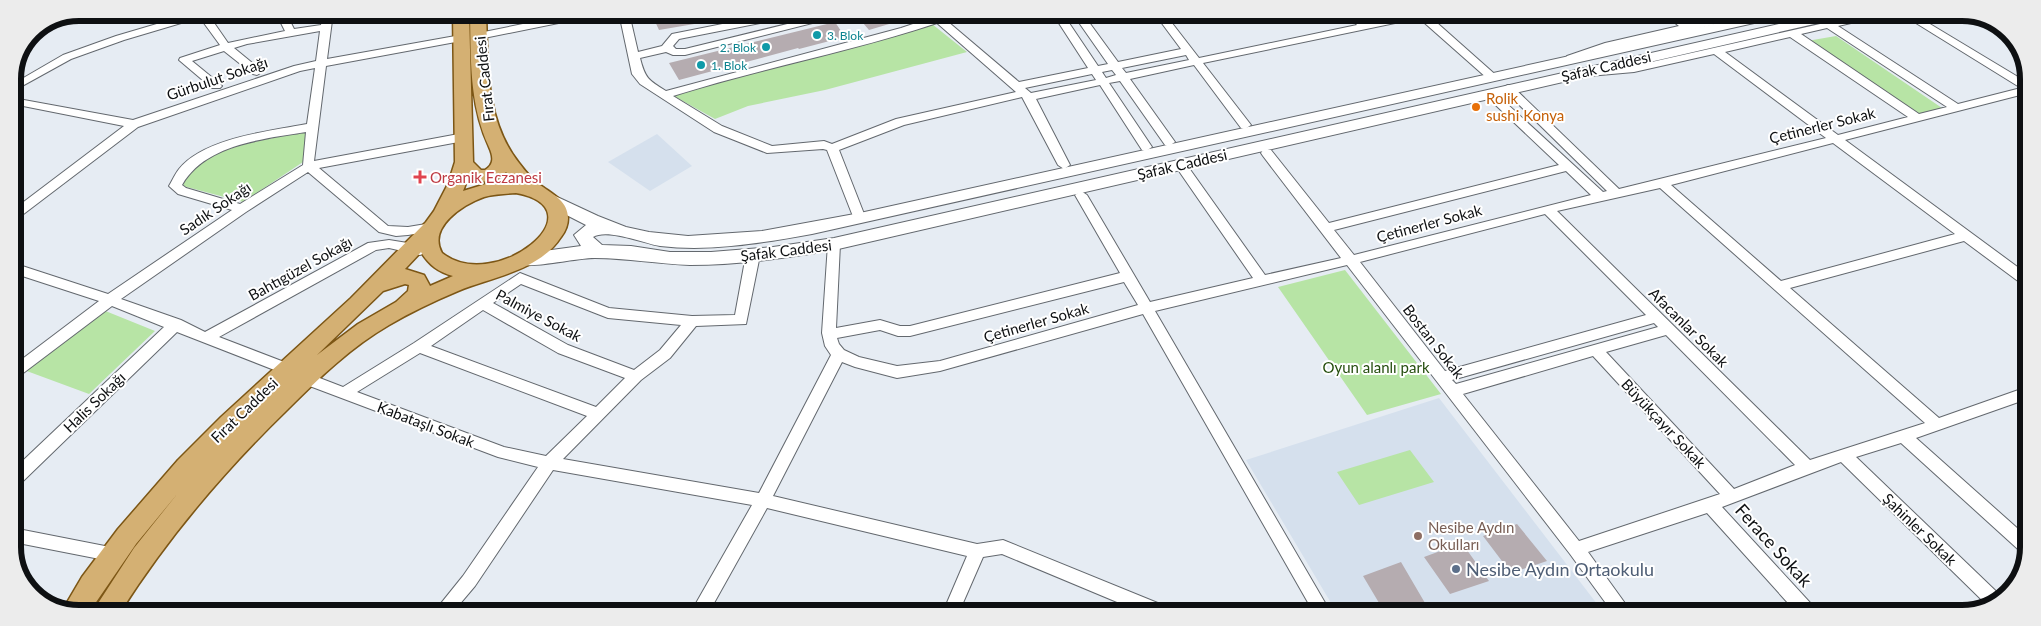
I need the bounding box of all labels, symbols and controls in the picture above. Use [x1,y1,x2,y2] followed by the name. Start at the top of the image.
[827,28,864,43] place label: 3. Blok
[811,29,823,41] marker: 3. Blok
[471,35,497,123] street label: Fırat Caddesi
[720,40,757,55] place label: 2. Blok
[760,41,772,53] marker: 2. Blok
[1559,47,1653,85] street label: Şafak Caddesi
[164,52,270,104] street label: Gürbulut Sokağı
[711,58,748,73] place label: 1. Blok
[695,59,707,71] marker: 1. Blok
[1486,89,1564,124] place label: Rolik sushi Konya
[1470,101,1482,113] marker: Rolik sushi Konya
[1767,103,1877,147] street label: Çetinerler Sokak
[1135,145,1229,183] street label: Şafak Caddesi
[430,168,542,186] place label: Organik Eczanesi
[414,171,426,183] marker: Organik Eczanesi
[176,178,254,238] street label: Sadık Sokağı
[1374,200,1484,246] street label: Çetinerler Sokak
[245,232,355,304] street label: Bahtıgüzel Sokağı
[739,235,833,265] street label: Şafak Caddesi
[1646,284,1733,371] street label: Afacanlar Sokak
[493,285,585,345] street label: Palmiye Sokak
[981,298,1091,346] street label: Çetinerler Sokak
[1400,300,1469,382] street label: Bostan Sokak
[1322,358,1430,376] park label: Oyun alanlı park
[59,368,129,436] street label: Halis Sokağı
[207,374,281,446] street label: Fırat Caddesi
[1618,375,1710,472] street label: Büyükçayır Sokak
[375,397,478,451] street label: Kabataşlı Sokak
[1879,489,1961,569] street label: Şahinler Sokak
[1731,499,1818,592] street label: Ferace Sokak
[1428,518,1514,553] place label: Nesibe Aydın Okulları
[1412,530,1424,542] marker: Nesibe Aydın Okulları
[1466,558,1654,580] place label: Nesibe Aydın Ortaokulu
[1450,563,1462,575] marker: Nesibe Aydın Ortaokulu

